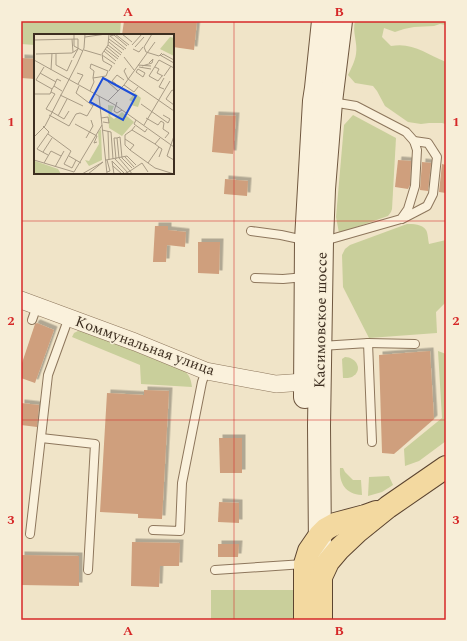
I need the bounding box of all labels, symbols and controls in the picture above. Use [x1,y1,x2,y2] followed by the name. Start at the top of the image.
[123,2,133,22] text: A
[334,2,344,22] text: B
[34,34,174,174] inset map
[7,112,15,132] text: 1
[452,112,460,132] text: 1
[308,252,334,388] street label: Касимовское шоссе
[72,310,219,382] street label: Коммунальная улица
[7,311,15,331] text: 2
[452,311,460,331] text: 2
[7,510,15,530] text: 3
[452,510,460,530] text: 3
[123,621,133,641] text: A
[334,621,344,641] text: B

